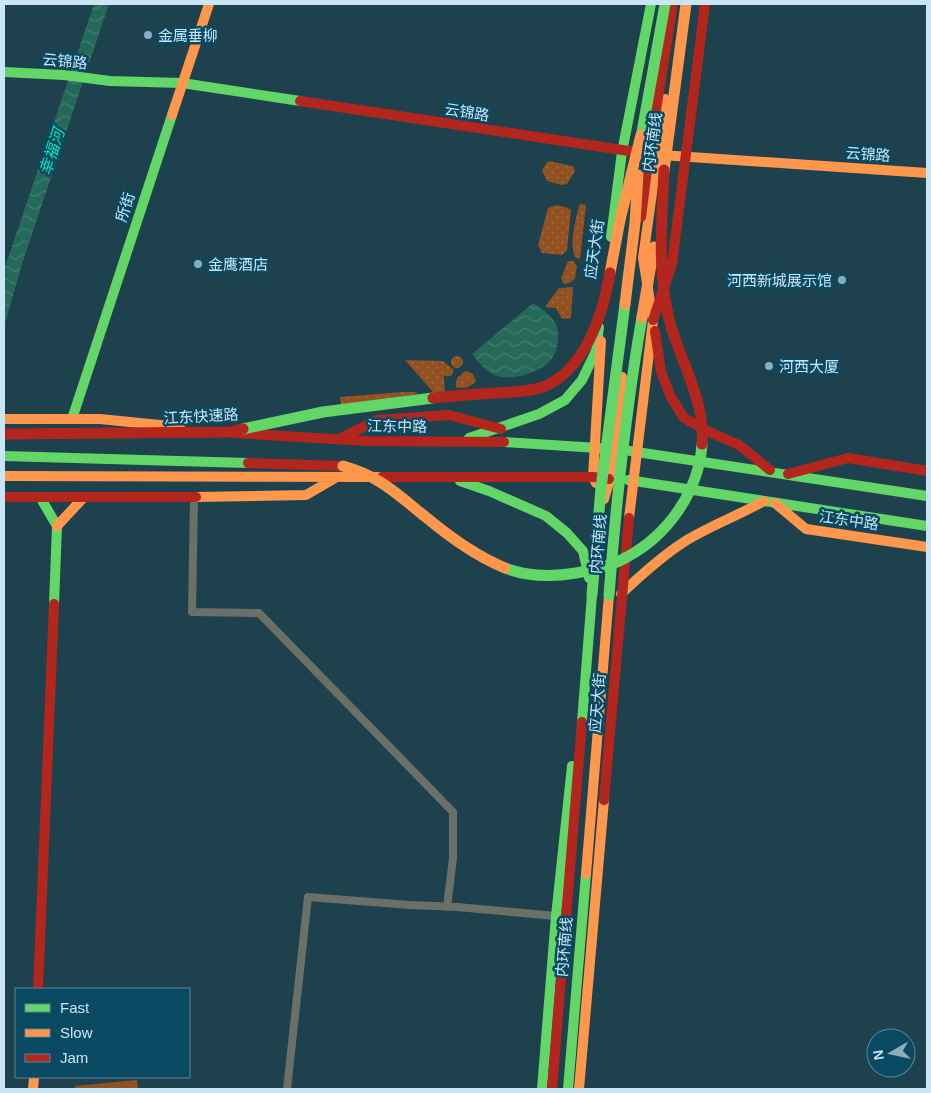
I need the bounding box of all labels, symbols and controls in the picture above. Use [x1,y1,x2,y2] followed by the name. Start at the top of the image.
[158,27,218,44] place label: 金属垂柳
[142,29,154,41] marker: 金属垂柳
[42,51,88,71] street label: 云锦路
[443,100,491,124] street label: 云锦路
[639,111,665,173] street label: 内环南线
[36,124,68,177] water label: 幸福河
[845,144,891,164] street label: 云锦路
[112,190,138,224] street label: 所街
[581,218,607,280] street label: 应天大街
[208,256,268,273] place label: 金鹰酒店
[192,258,204,270] marker: 金鹰酒店
[727,272,832,289] place label: 河西新城展示馆
[836,274,848,286] marker: 河西新城展示馆
[779,358,839,375] place label: 河西大厦
[763,360,775,372] marker: 河西大厦
[163,406,239,426] street label: 江东快速路
[367,417,427,435] street label: 江东中路
[818,507,880,533] street label: 江东中路
[587,513,609,575] street label: 内环南线
[586,672,608,734] street label: 应天大街
[553,916,575,978] street label: 内环南线
[15,988,190,1078] legend
[60,999,90,1016] text: Fast
[60,1024,93,1041] text: Slow
[866,1028,916,1078] north arrow
[60,1049,88,1066] text: Jam
[869,1049,887,1061] text: N

